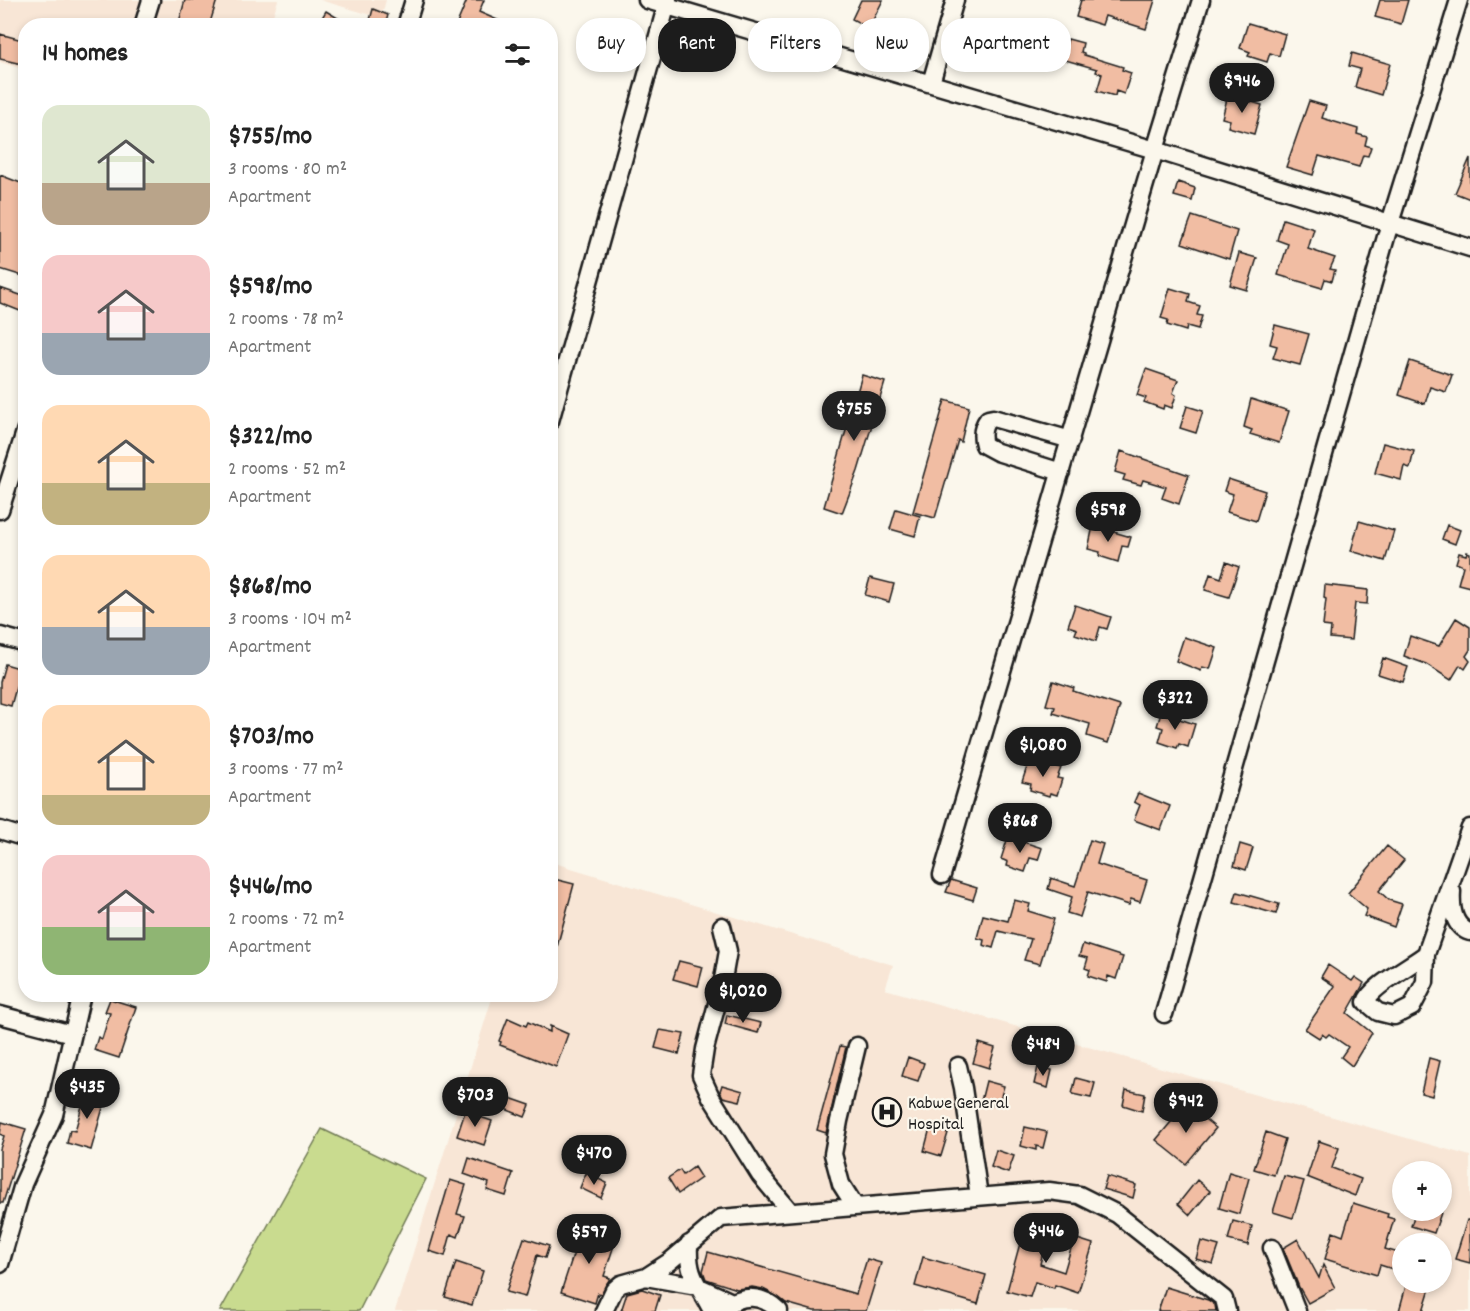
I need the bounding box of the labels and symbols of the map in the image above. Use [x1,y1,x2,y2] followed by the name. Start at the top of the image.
[1206,63,1278,114] pin: $946
[818,391,890,442] pin: $755
[1072,492,1144,543] pin: $598
[1139,680,1211,731] pin: $322
[994,727,1092,778] pin: $1,080
[984,803,1056,854] pin: $868
[694,973,792,1024] pin: $1,020
[1007,1026,1079,1077] pin: $484
[51,1069,123,1120] pin: $435
[439,1077,511,1128] pin: $703
[1150,1083,1222,1134] pin: $942
[908,1092,1010,1138] place label: Kabwe General Hospital
[871,1096,903,1128] hospital icon: Kabwe General Hospital
[558,1135,630,1186] pin: $470
[1010,1213,1082,1264] pin: $446
[553,1214,625,1265] pin: $597

